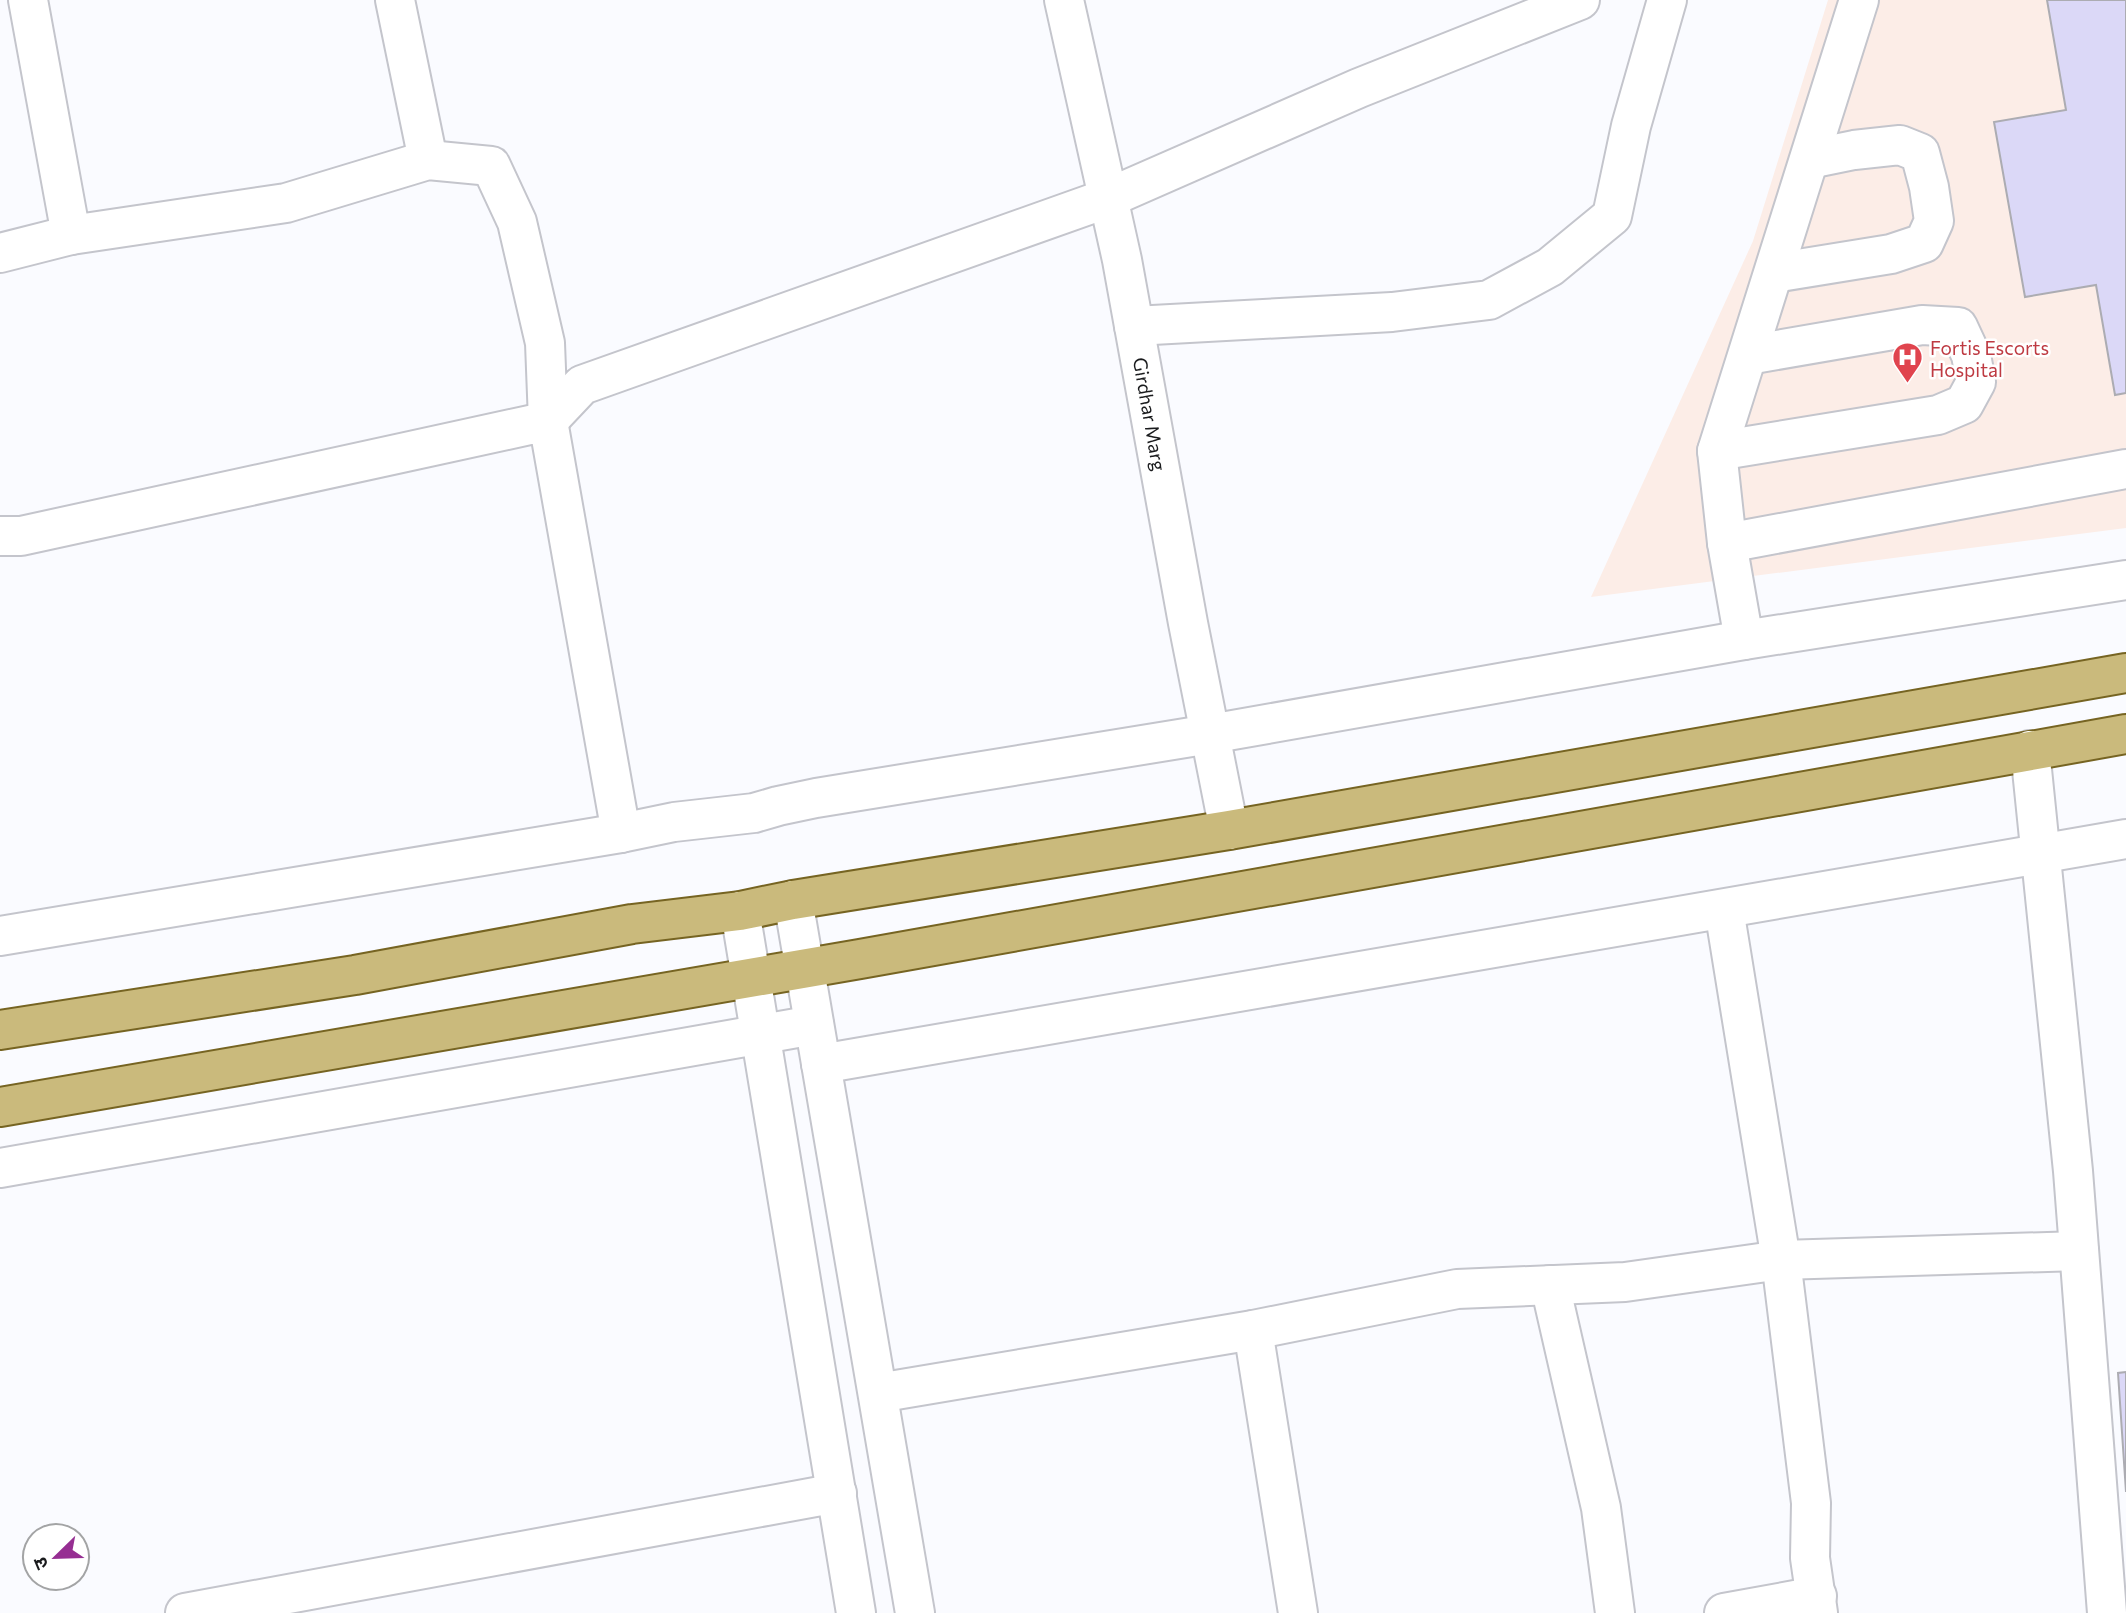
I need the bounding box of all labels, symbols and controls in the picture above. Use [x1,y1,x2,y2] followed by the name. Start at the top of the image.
[1930,336,2049,381] place label: Fortis Escorts Hospital
[1890,341,1924,385] hospital icon: Fortis Escorts Hospital
[1129,355,1171,473] street label: Girdhar Marg
[21,1522,91,1592] north arrow
[27,1553,53,1573] text: उ

